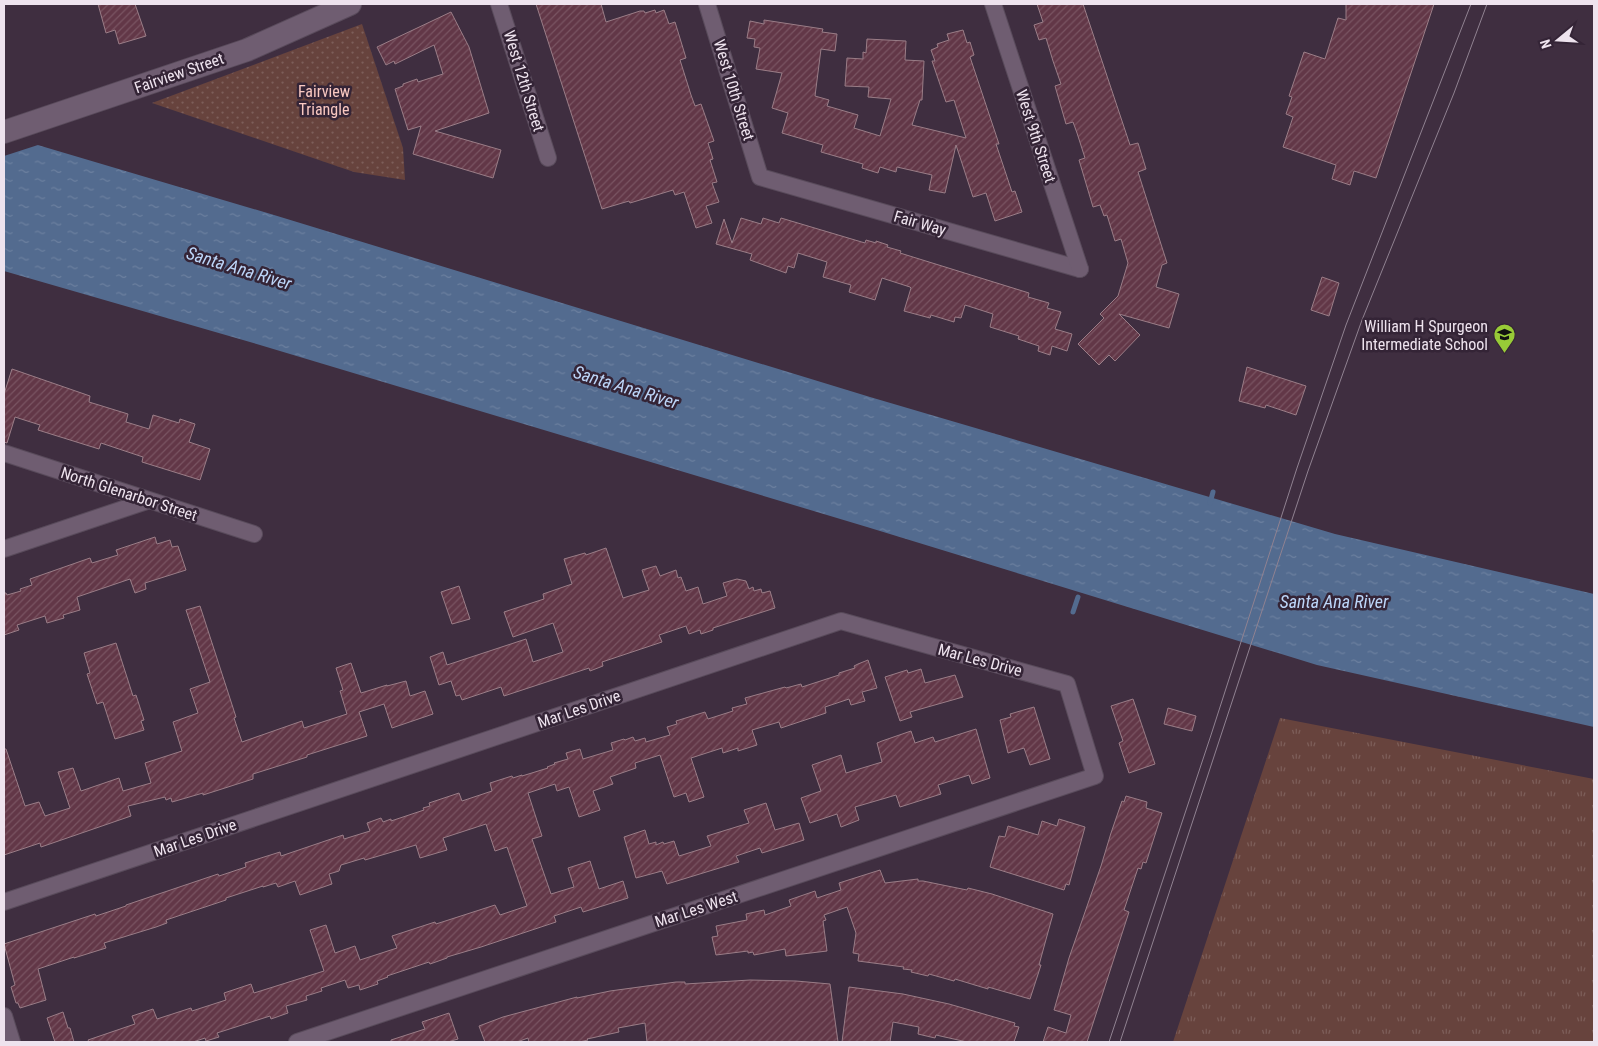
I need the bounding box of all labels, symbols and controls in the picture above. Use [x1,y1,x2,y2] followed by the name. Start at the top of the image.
[1533,15,1583,65] north arrow
[500,28,548,134] street label: West 12th Street
[710,37,758,143] street label: West 10th Street
[1537,37,1555,51] text: N
[132,49,226,97] street label: Fairview Street
[298,82,350,119] park label: Fairview Triangle
[1012,87,1060,185] street label: West 9th Street
[892,207,949,240] street label: Fair Way
[184,242,295,294] water label: Santa Ana River
[1361,317,1488,354] place label: William H Spurgeon Intermediate School
[1492,323,1516,354] school or university icon: William H Spurgeon Intermediate School
[571,361,682,413] water label: Santa Ana River
[58,463,200,525] street label: North Glenarbor Street
[1280,591,1389,612] water label: Santa Ana River
[936,640,1024,680] street label: Mar Les Drive
[535,686,623,732] street label: Mar Les Drive
[151,815,239,861] street label: Mar Les Drive
[652,887,740,931] street label: Mar Les West

